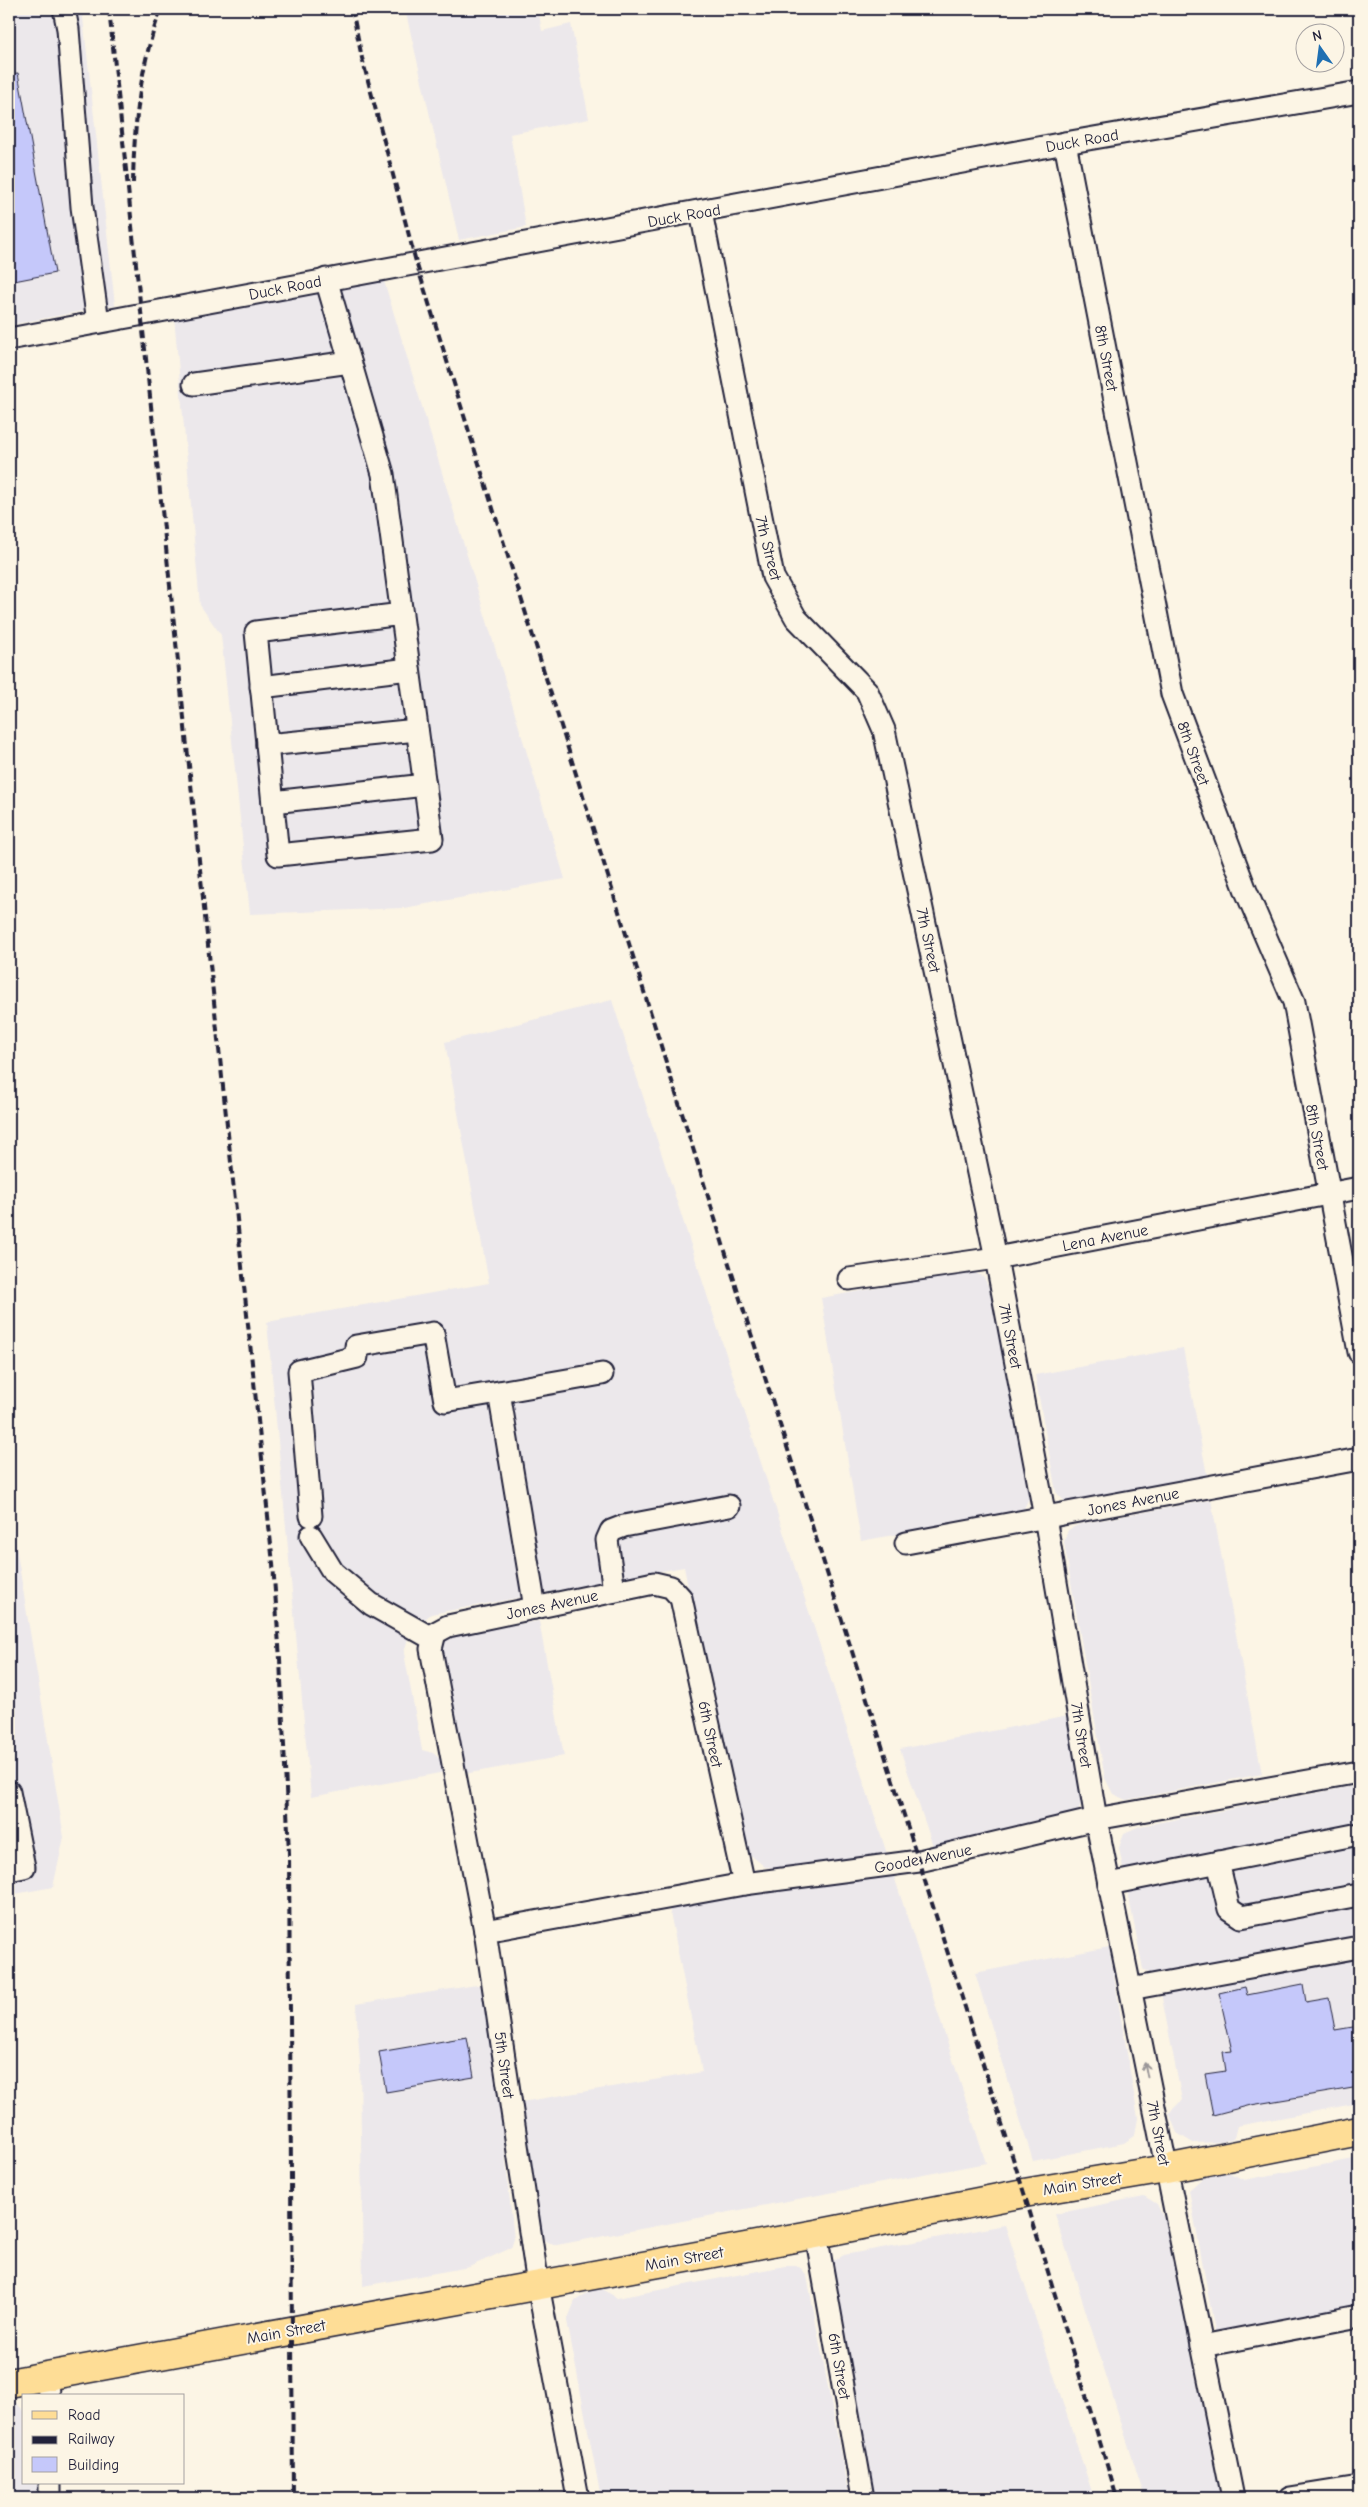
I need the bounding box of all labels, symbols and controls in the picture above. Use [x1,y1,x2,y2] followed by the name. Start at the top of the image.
[1296,22,1346,72] north arrow
[1310,27,1323,45] text: N
[1044,126,1120,156] street label: Duck Road
[646,201,722,231] street label: Duck Road
[247,272,323,304] street label: Duck Road
[1091,324,1121,393] street label: 8th Street
[751,514,785,583] street label: 7th Street
[1173,719,1213,788] street label: 8th Street
[912,906,944,975] street label: 7th Street
[1302,1103,1332,1172] street label: 8th Street
[1061,1221,1150,1255] street label: Lena Avenue
[995,1302,1025,1371] street label: 7th Street
[1086,1484,1181,1520] street label: Jones Avenue
[505,1586,600,1623] street label: Jones Avenue
[694,1699,726,1769] street label: 6th Street
[1067,1701,1095,1770] street label: 7th Street
[873,1841,973,1877] street label: Goode Avenue
[490,2031,518,2100] street label: 5th Street
[1141,2062,1150,2078] one-way arrow
[1143,2099,1173,2168] street label: 7th Street
[1041,2169,1123,2199] street label: Main Street
[643,2243,725,2275] street label: Main Street
[245,2316,327,2348] street label: Main Street
[824,2332,854,2401] street label: 6th Street
[22,2394,185,2484] legend
[68,2406,100,2424] text: Road
[68,2430,115,2448] text: Railway
[68,2456,119,2474] text: Building

